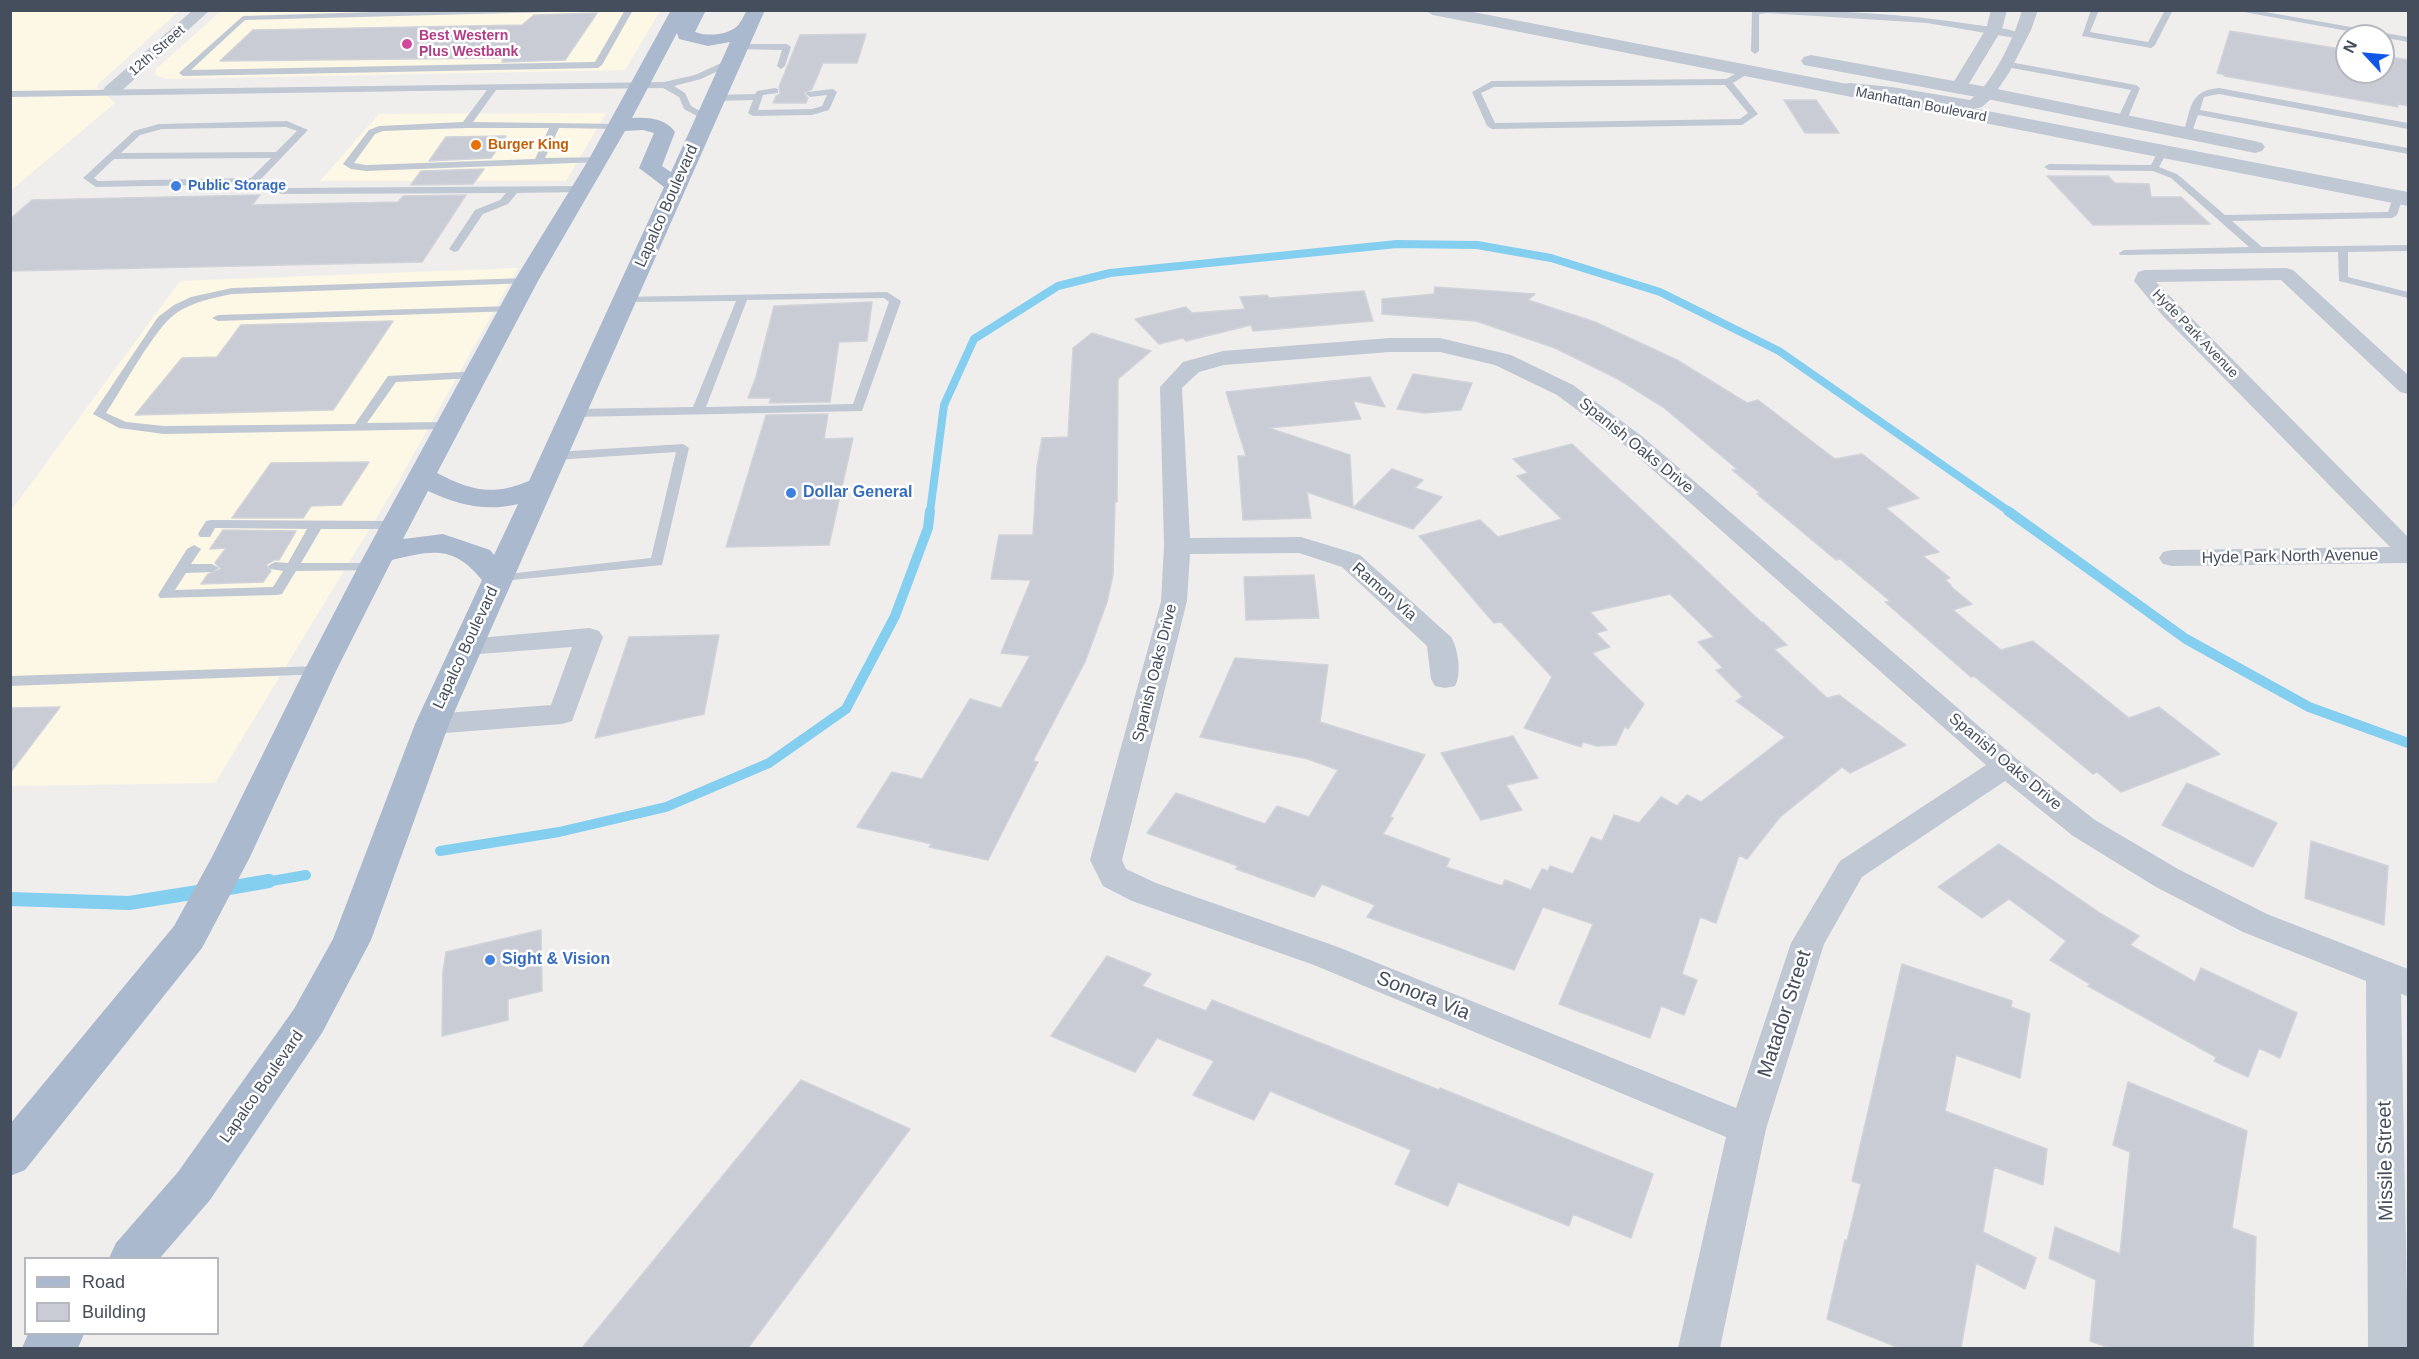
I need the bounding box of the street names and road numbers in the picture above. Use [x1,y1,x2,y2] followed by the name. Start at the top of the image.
[126,22,188,80] street label: 12th Street
[1854,84,1988,126] street label: Manhattan Boulevard
[631,142,703,270] street label: Lapalco Boulevard
[2149,286,2241,382] street label: Hyde Park Avenue
[1575,394,1697,498] street label: Spanish Oaks Drive
[2202,546,2378,568] street label: Hyde Park North Avenue
[1348,559,1420,625] street label: Ramon Via
[429,584,503,712] street label: Lapalco Boulevard
[1129,602,1181,744] street label: Spanish Oaks Drive
[1945,709,2065,815] street label: Spanish Oaks Drive
[1753,947,1817,1081] street label: Matador Street
[1373,966,1473,1026] street label: Sonora Via
[216,1027,308,1147] street label: Lapalco Boulevard
[2373,1101,2399,1221] street label: Missile Street

